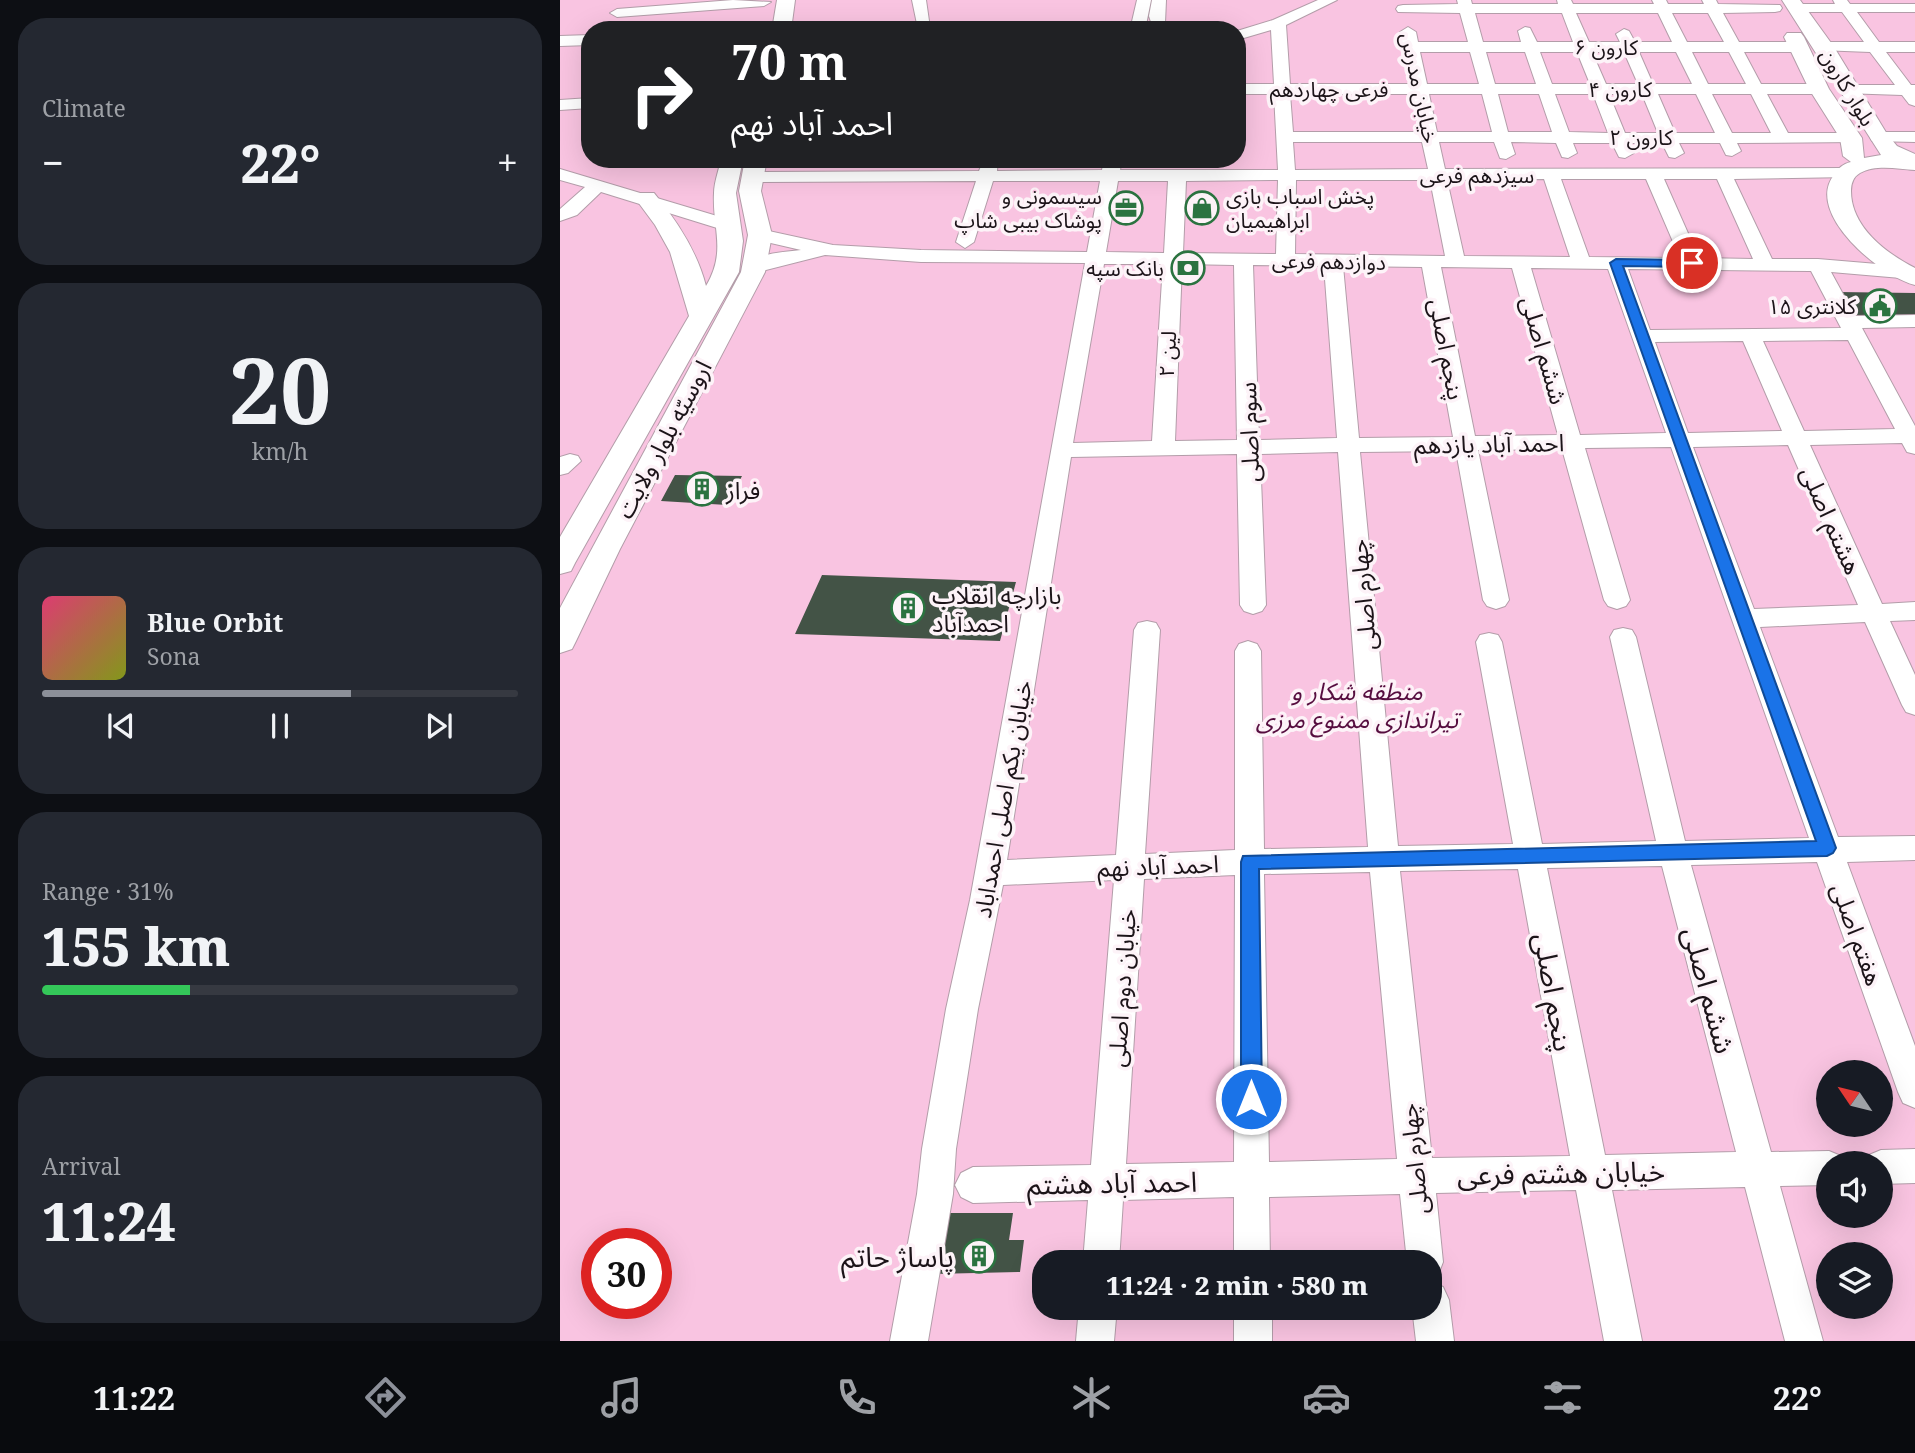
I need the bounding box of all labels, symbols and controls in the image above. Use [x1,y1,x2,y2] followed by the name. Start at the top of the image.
[731,28,847,94] text: 70 m
[1395,30,1445,146] street label: خیابان مدرس
[1574,33,1638,61] street label: کارون ۶
[1814,43,1882,131] street label: بلوار کارون
[616,49,707,140] icon: right
[1270,75,1388,105] street label: فرعی چهاردهم
[1588,75,1652,103] street label: کارون ۴
[42,92,126,124] text: Climate
[731,101,893,144] text: احمد آباد نهم
[1609,123,1673,151] street label: کارون ۲
[240,127,320,198] text: 22°
[42,136,64,188] text: −
[497,136,518,188] text: +
[1420,161,1534,191] street label: سیزدهم فرعی
[954,182,1102,235] place label: سیسمونی و پوشاک بیبی شاپ
[1226,182,1374,234] place label: پخش اسباب بازی ابراهیمیان
[1107,189,1145,227] office icon: سیسمونی و پوشاک بیبی شاپ
[1183,189,1221,227] shop icon: پخش اسباب بازی ابراهیمیان
[1662,233,1722,293] pin
[1673,244,1711,282] icon: arrive
[1272,246,1386,278] street label: دوازدهم فرعی
[1169,249,1207,287] bank icon: بانک سپه
[1086,254,1164,282] place label: بانک سپه
[1861,287,1899,325] public building icon: کلانتری ۱۵
[1512,292,1576,409] street label: ششم اصلی
[1768,292,1856,320] place label: کلانتری ۱۵
[1420,295,1474,403] street label: پنجم اصلی
[229,327,331,451] text: 20
[1152,330,1182,378] street label: لین ۲
[607,354,719,524] street label: اروسیّه بلوار ولایت
[1230,381,1269,483] street label: سوم اصلی
[1413,425,1565,463] street label: احمد آباد یازدهم
[252,435,308,467] text: km/h
[1792,461,1870,580] street label: هشتم اصلی
[683,470,721,508] building icon: فراز
[725,473,760,506] place label: فراز
[1341,538,1386,652] street label: چهارم اصلی
[932,578,1062,639] place label: بازارچه انقلاب احمدآباد
[889,589,927,627] building icon: بازارچه انقلاب احمدآباد
[147,604,283,640] text: Blue Orbit
[147,640,201,672] text: Sona
[1256,674,1462,738] park label: منطقه شکار و تیراندازی ممنوع مرزی
[965,678,1041,921] street label: خیابان یکم اصلی احمداباد
[102,707,140,745] icon: previous
[261,707,299,745] icon: pause
[420,707,458,745] icon: next
[1097,846,1219,886] street label: احمد آباد نهم
[42,875,174,907] text: Range · 31%
[1822,878,1892,990] street label: هفتم اصلی
[1099,908,1146,1068] street label: خیابان دوم اصلی
[42,910,230,981] text: 155 km
[1671,922,1745,1059] street label: ششم اصلی
[1522,930,1584,1055] street label: پنجم اصلی
[1816,1060,1894,1138] north arrow
[1816,1060,1893,1319] map controls
[1214,1062,1288,1136] position arrow
[1391,1102,1438,1216] street label: چهارم اصلی
[42,1150,121,1182] text: Arrival
[1457,1151,1665,1197] street label: خیابان هشتم فرعی
[1816,1151,1893,1228] button: sound
[1026,1162,1198,1206] street label: احمد آباد هشتم
[42,1185,176,1256] text: 11:24
[581,1228,672,1319] speed limit sign: 30
[841,1237,954,1279] place label: پاساژ حاتم
[960,1237,998,1275] building icon: پاساژ حاتم
[1816,1242,1893,1319] button: layers
[1106,1267,1368,1303] text: 11:24 · 2 min · 580 m
[361,1373,410,1422] icon: directions
[597,1373,646,1422] icon: music
[832,1373,881,1422] icon: phone
[1067,1373,1116,1422] icon: climate
[1302,1373,1351,1422] icon: car
[1538,1373,1587,1422] icon: filters
[93,1376,175,1419] text: 11:22
[1773,1376,1822,1419] text: 22°

